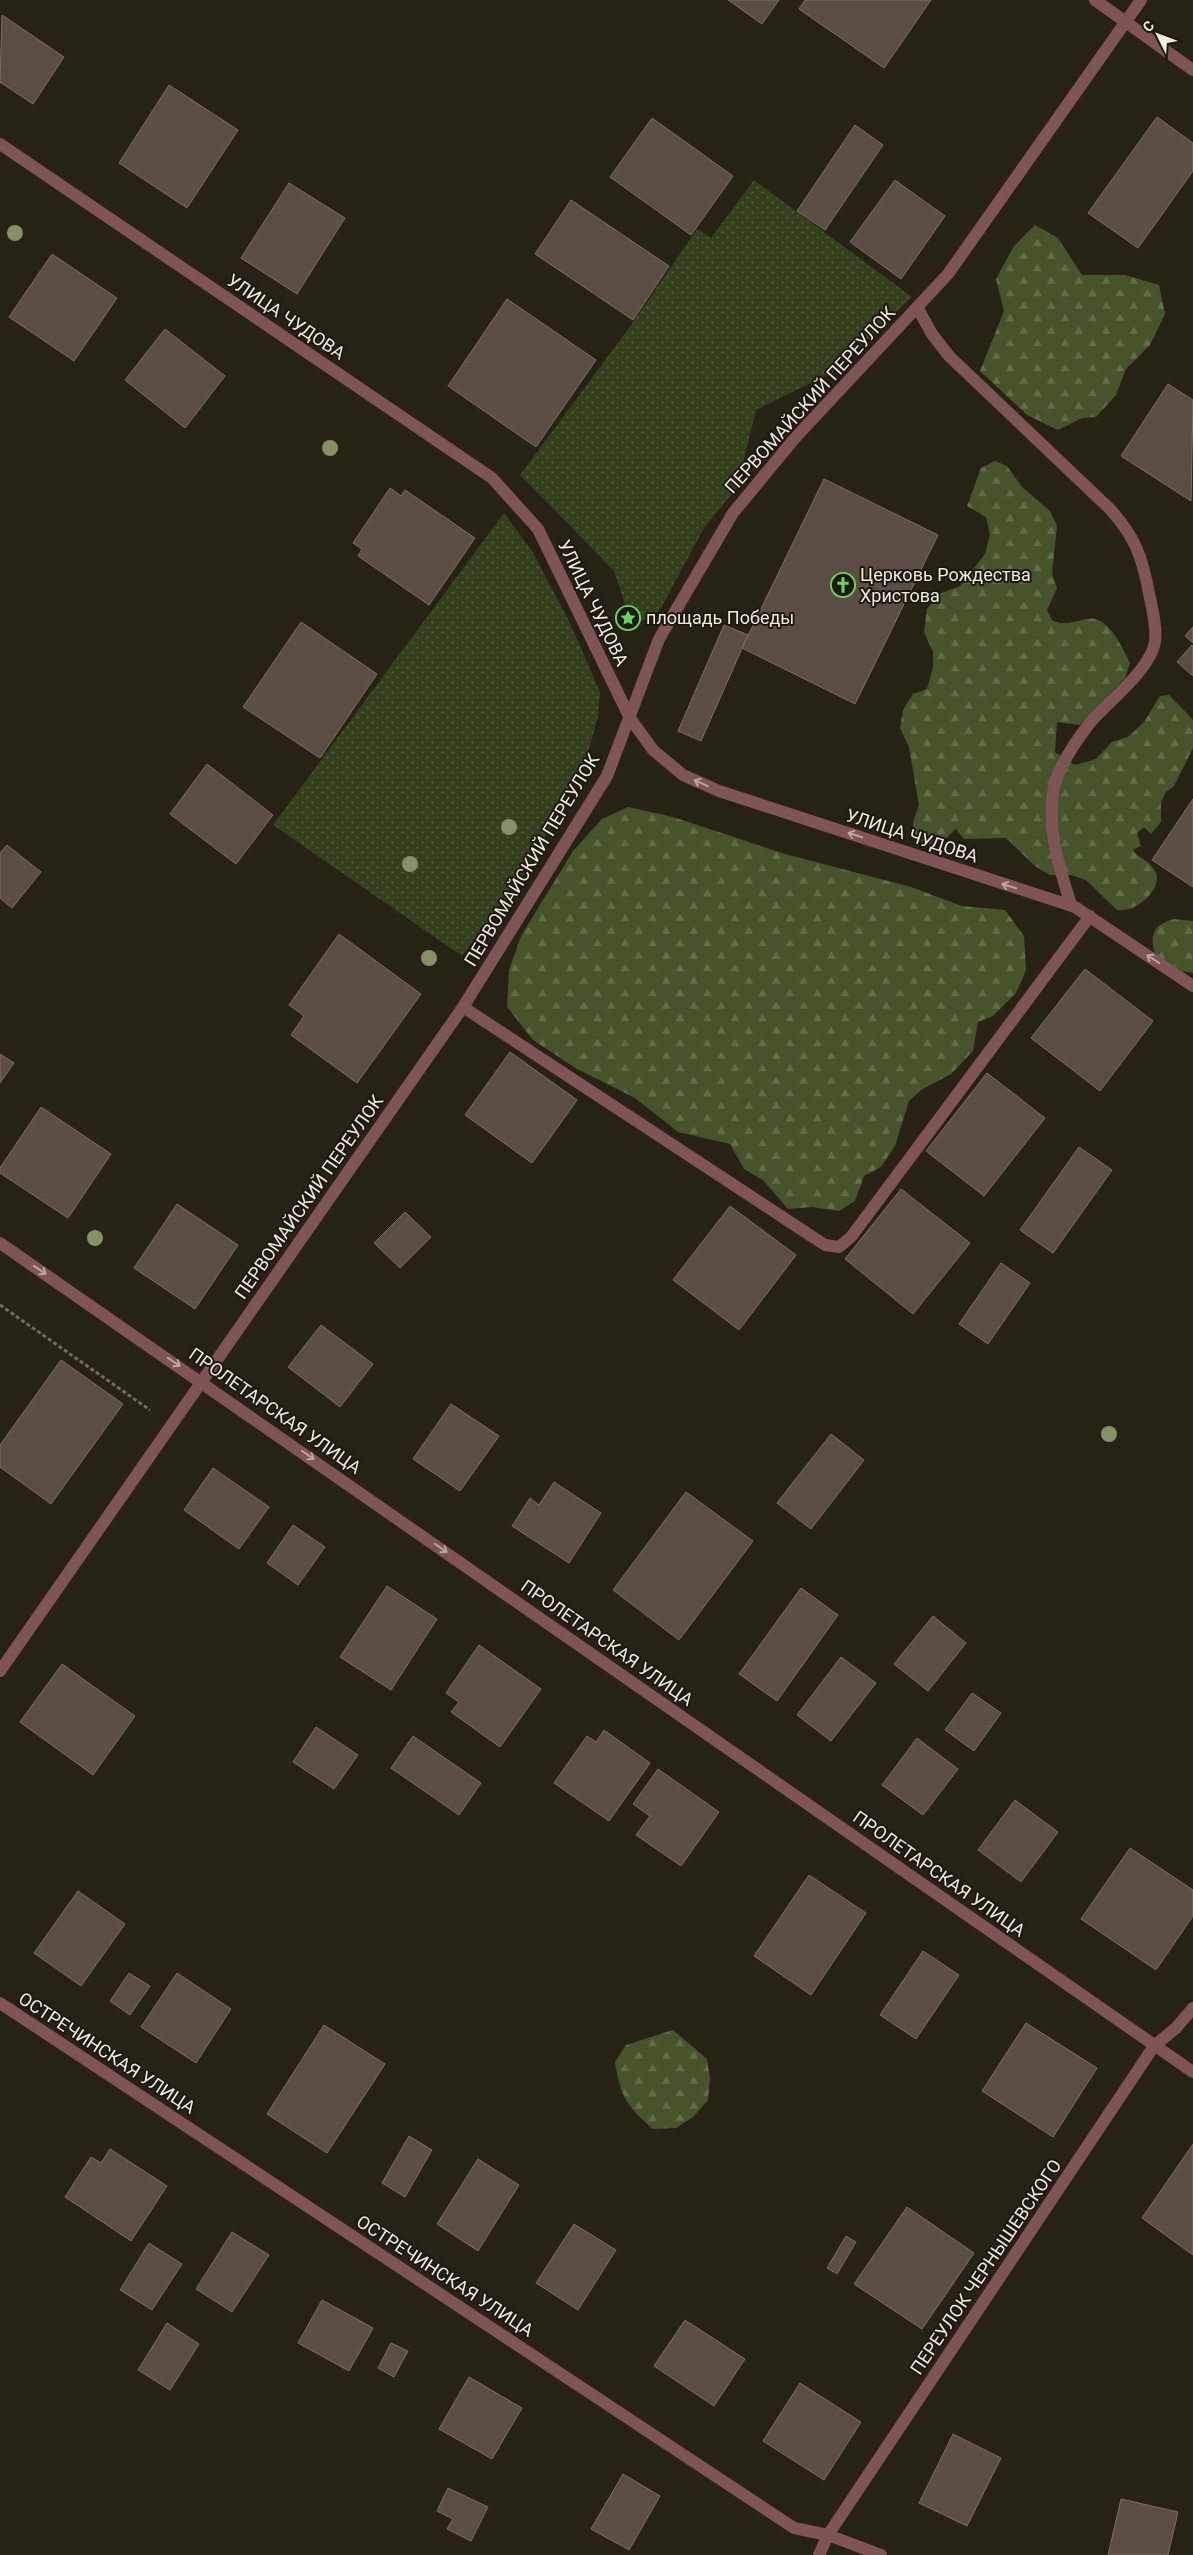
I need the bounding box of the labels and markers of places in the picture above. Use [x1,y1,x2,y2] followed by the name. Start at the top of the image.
[860,564,1031,606] place label: Церковь Рождества Христова
[830,572,856,598] church icon: Церковь Рождества Христова
[615,605,641,631] place icon: площадь Победы
[646,607,794,628] place label: площадь Победы

